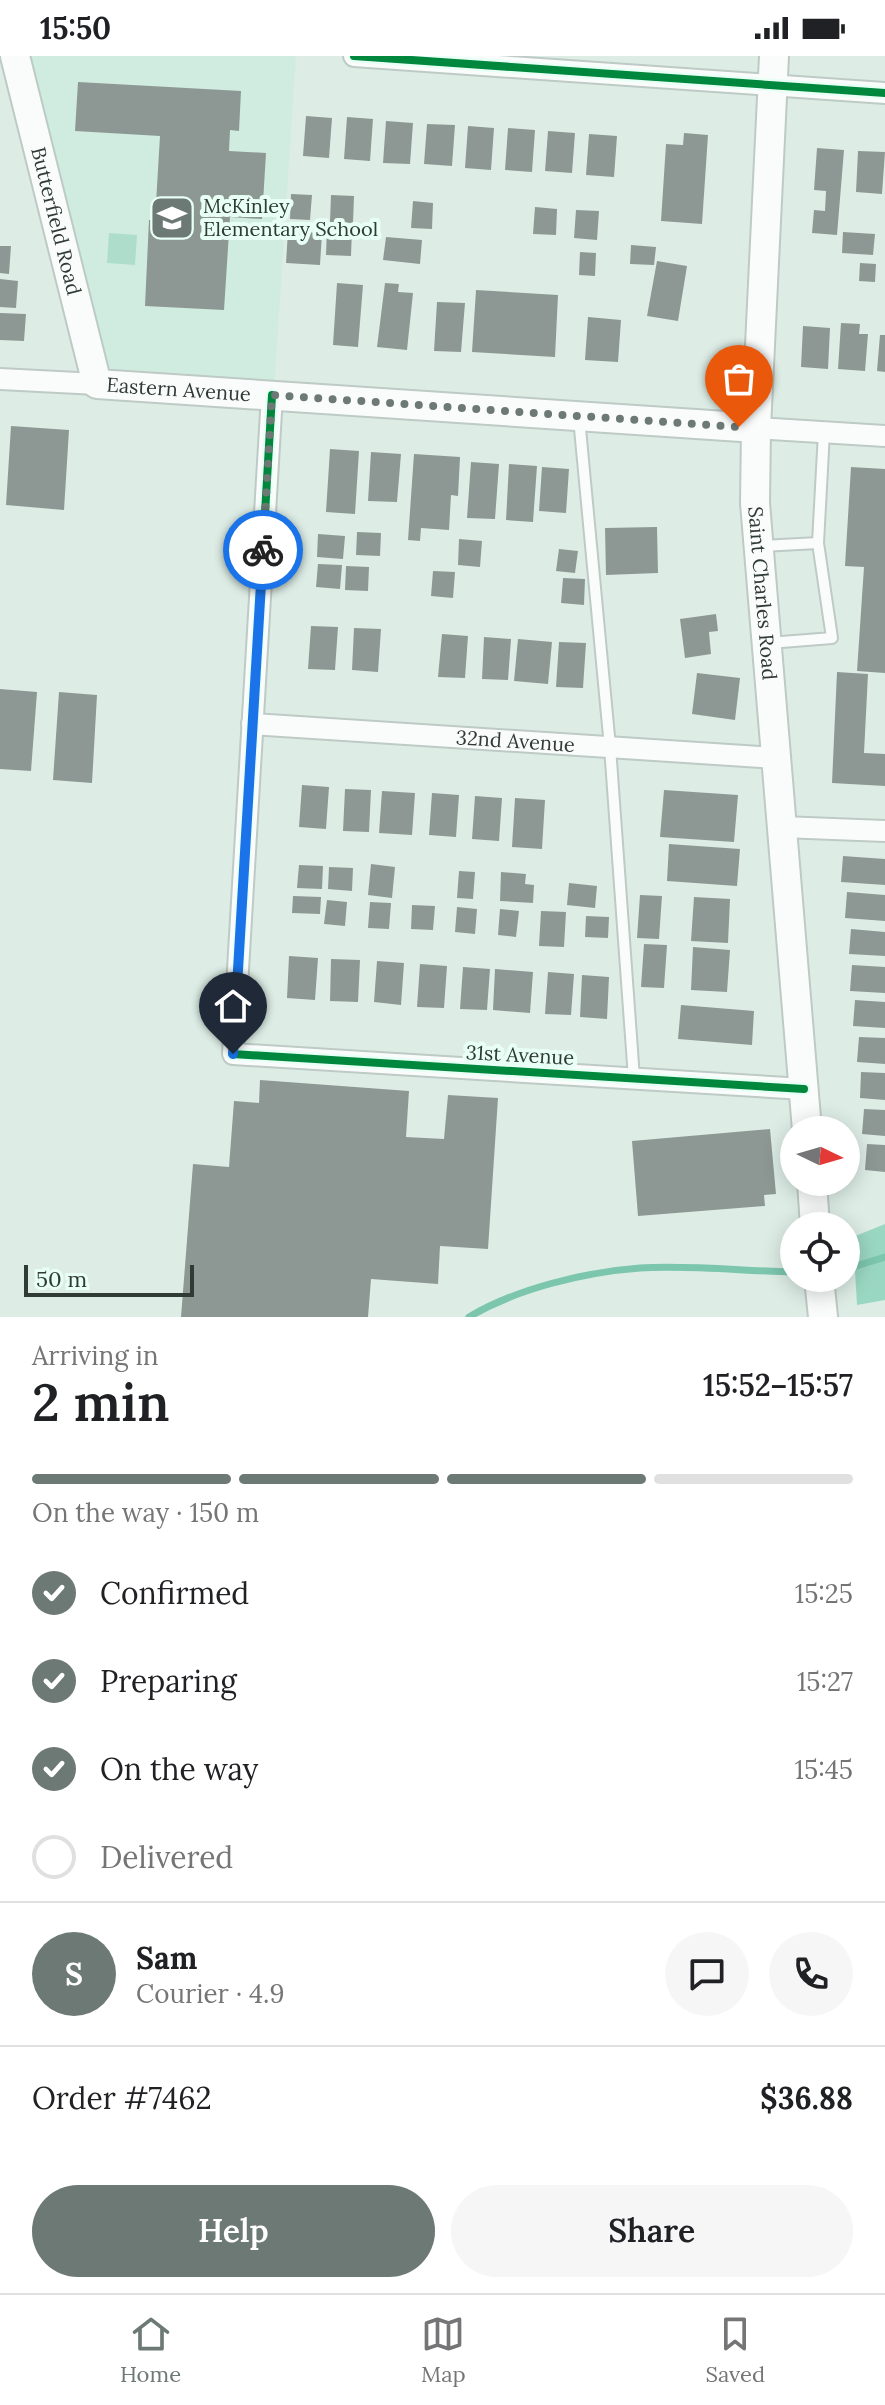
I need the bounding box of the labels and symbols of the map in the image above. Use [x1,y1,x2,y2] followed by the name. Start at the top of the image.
[26,144,87,298] street label: Butterfield Road
[203,193,378,241] place label: McKinley Elementary School
[148,194,196,242] school or university icon: McKinley Elementary School
[705,345,773,427] pin
[106,372,252,406] street label: Eastern Avenue
[743,505,783,681] street label: Saint Charles Road
[223,510,303,590] courier
[455,724,576,757] street label: 32nd Avenue
[199,972,267,1054] pin
[465,1039,575,1070] street label: 31st Avenue
[780,1116,860,1196] north arrow
[24,1261,194,1297] scale bar

